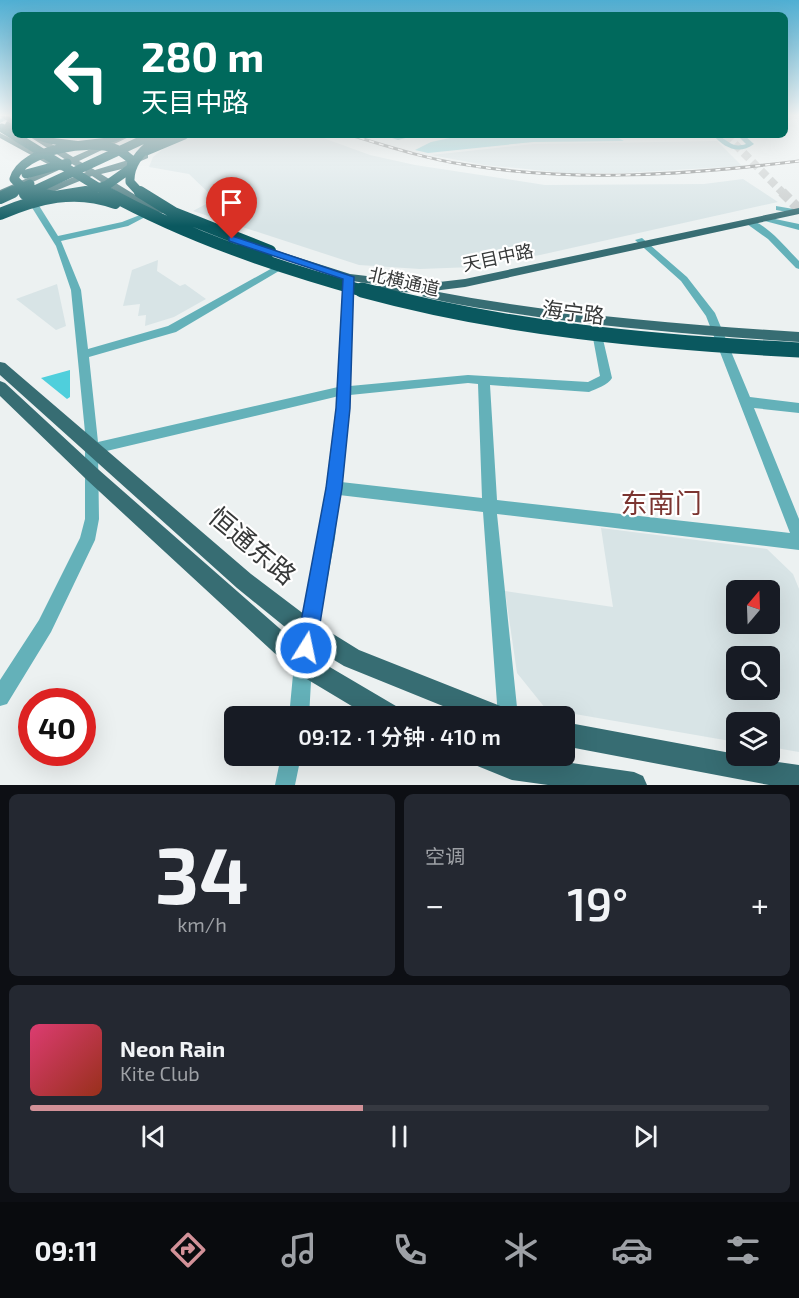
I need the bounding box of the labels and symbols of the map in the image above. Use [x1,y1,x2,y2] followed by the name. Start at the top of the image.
[206,177,257,239] pin
[460,239,535,275] street label: 天目中路
[367,262,442,300] street label: 北横通道
[540,295,606,328] street label: 海宁路
[621,486,702,518] district label: 东南门
[203,500,303,590] street label: 恒通东路
[726,580,780,634] north arrow
[274,616,338,680] position arrow
[18,688,96,766] speed limit sign: 40

